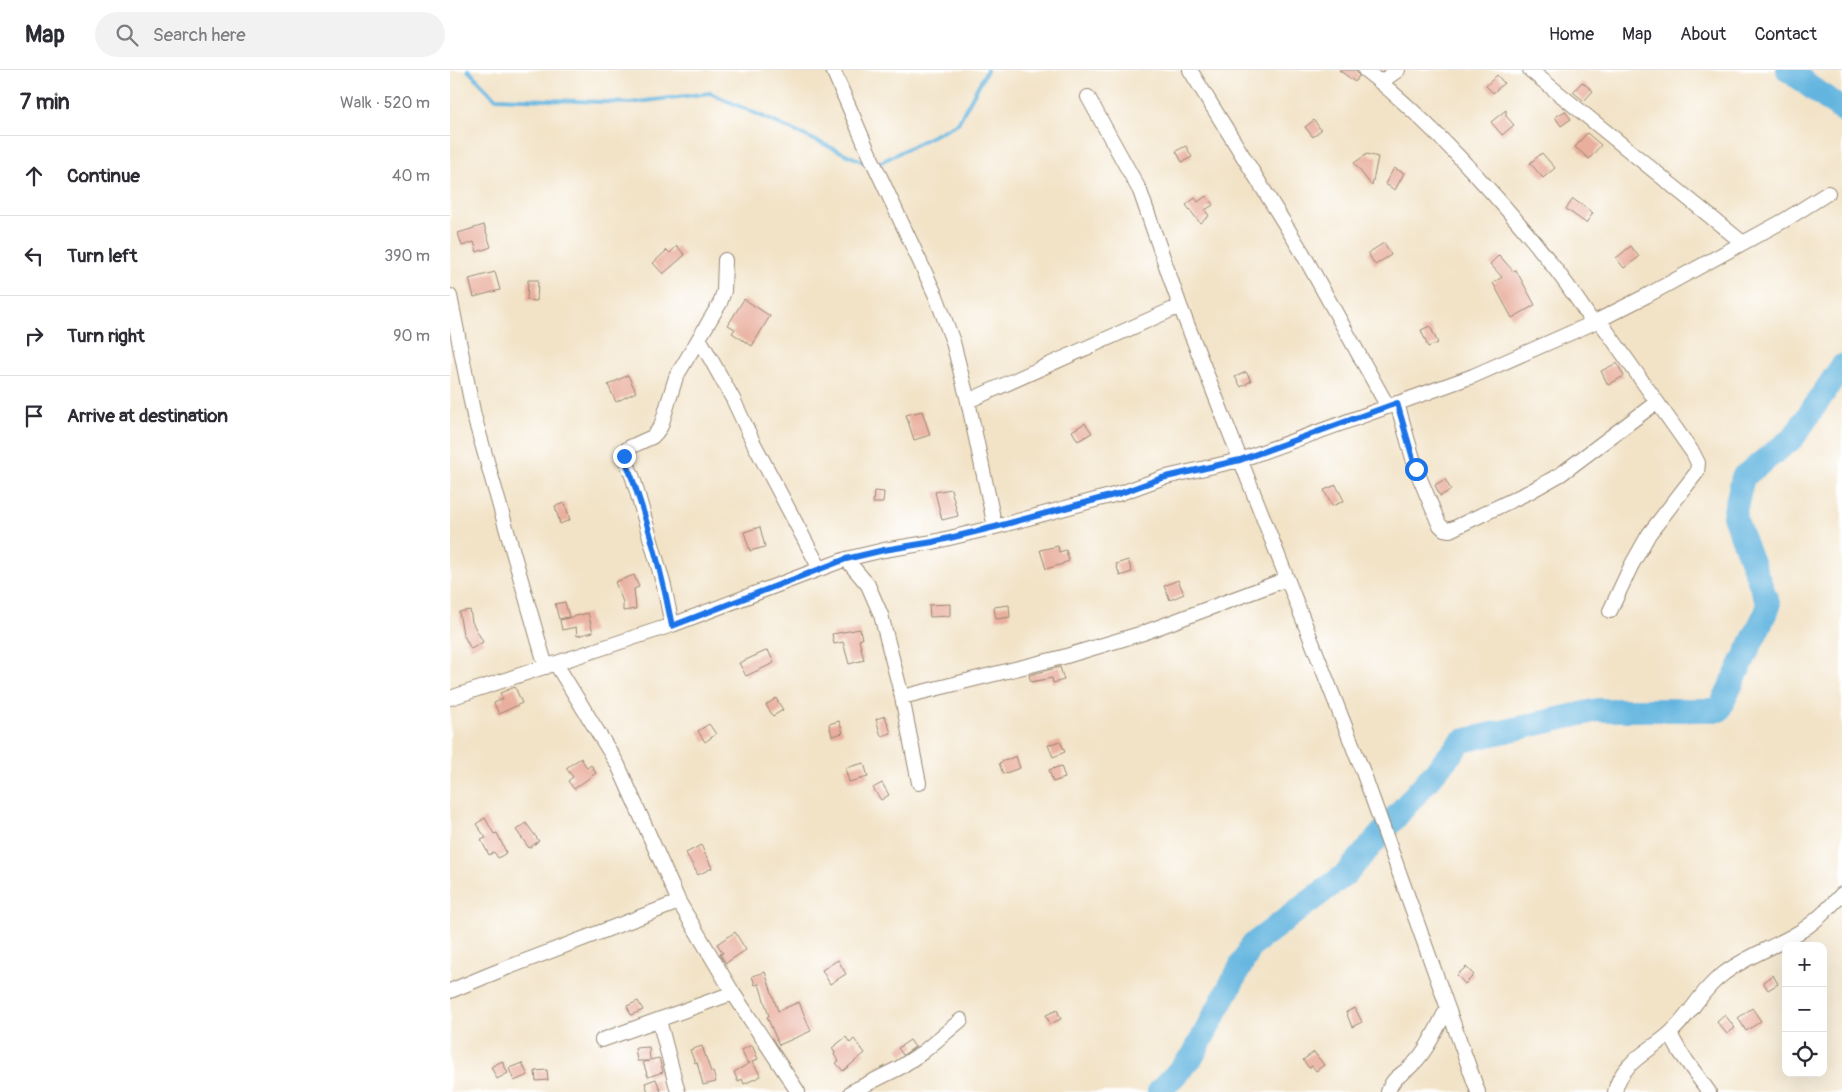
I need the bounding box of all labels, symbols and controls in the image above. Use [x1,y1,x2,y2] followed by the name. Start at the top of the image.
[95,12,445,57] search box
[25,20,65,49] text: Map
[113,21,141,49] icon: search
[153,23,246,47] text: Search here
[1549,23,1594,46] text: Home
[1622,23,1652,46] text: Map
[1680,23,1726,46] text: About
[1754,23,1817,46] text: Contact
[20,89,70,116] text: 7 min
[340,93,430,113] text: Walk · 520 m
[20,162,48,190] icon: ahead
[67,164,140,188] text: Continue
[392,166,430,186] text: 40 m
[20,242,48,270] icon: left
[67,244,137,268] text: Turn left
[384,246,430,266] text: 390 m
[20,322,48,350] icon: right
[67,324,145,348] text: Turn right
[393,326,430,346] text: 90 m
[20,402,48,430] icon: arrive
[67,404,228,428] text: Arrive at destination
[613,445,636,468] route end
[1405,458,1428,481] route start
[1782,942,1827,1077] map controls
[1782,942,1827,987] button: +
[1782,987,1827,1032] button: −
[1782,1032,1827,1077] button: locate

